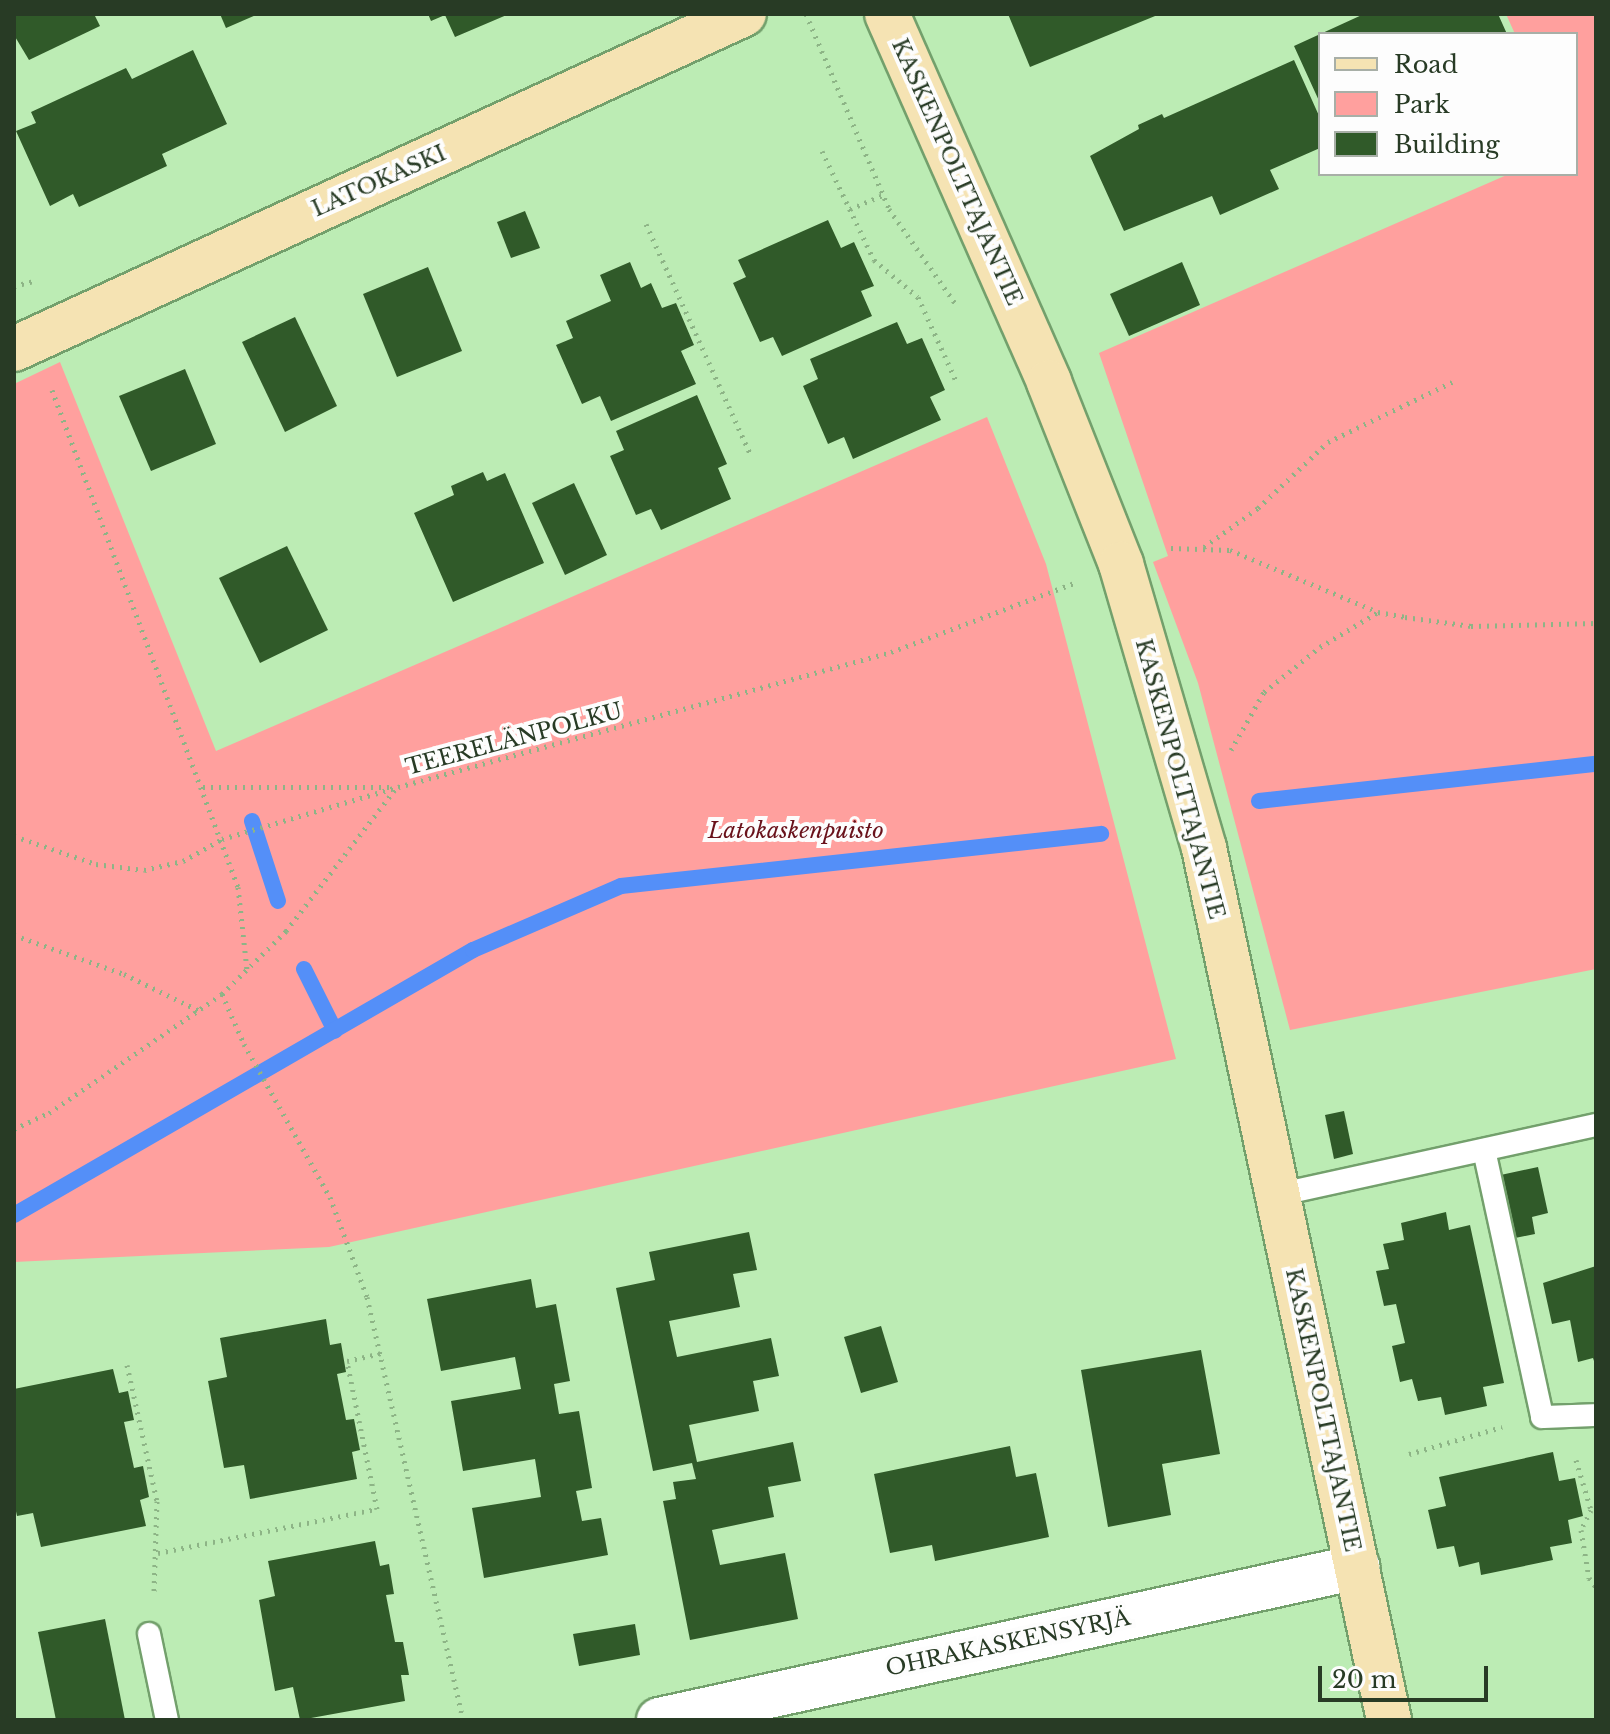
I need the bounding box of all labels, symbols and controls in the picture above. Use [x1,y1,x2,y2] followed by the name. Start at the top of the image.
[1318,32,1578,176] legend
[886,35,1028,309] street label: KASKENPOLTTAJANTIE
[1394,50,1458,79] text: Road
[1394,90,1450,119] text: Park
[1394,130,1500,159] text: Building
[308,140,450,222] street label: LATOKASKI
[1130,636,1230,922] street label: KASKENPOLTTAJANTIE
[403,697,625,781] street label: TEERELÄNPOLKU
[708,818,884,844] park label: Latokaskenpuisto
[1280,1266,1366,1554] street label: KASKENPOLTTAJANTIE
[883,1604,1133,1682] street label: OHRAKASKENSYRJÄ
[1322,1650,1492,1700] scale bar
[1332,1665,1397,1694] text: 20 m

